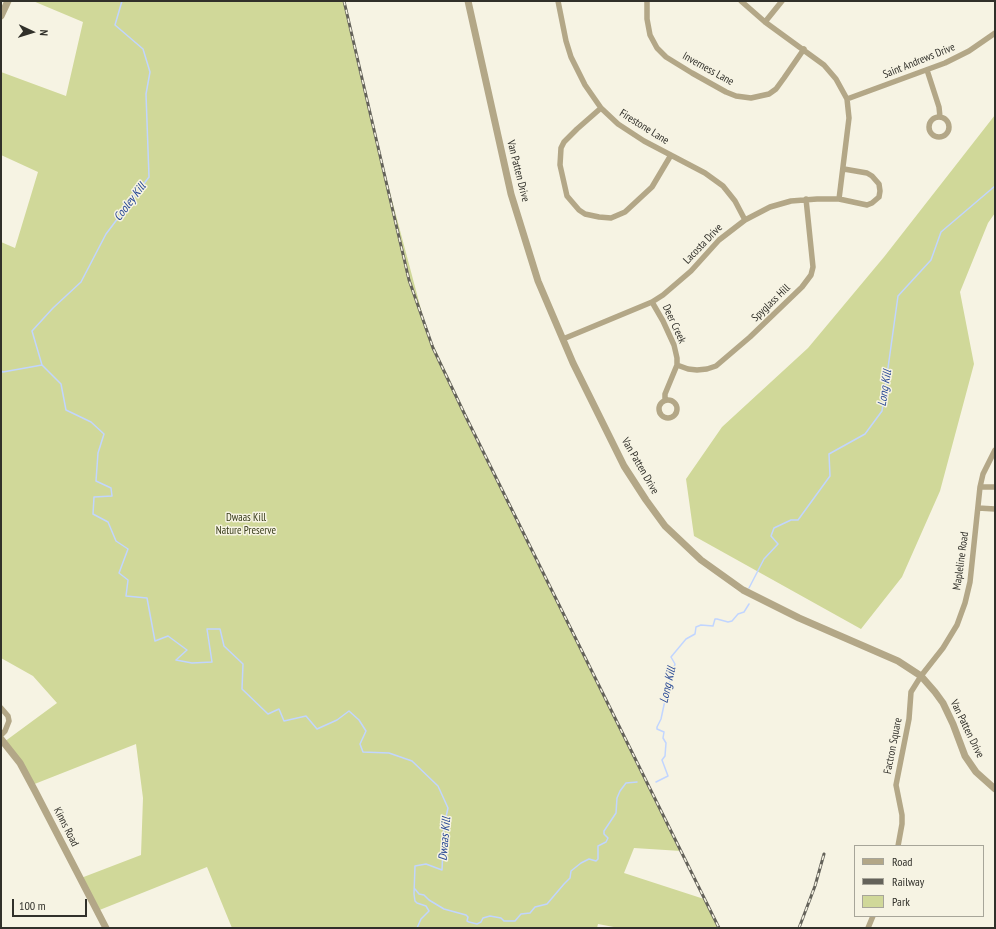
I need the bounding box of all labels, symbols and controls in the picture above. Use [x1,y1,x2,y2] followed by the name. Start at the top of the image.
[12,12,52,52] north arrow
[37,29,51,36] text: N
[881,41,957,81] street label: Saint Andrews Drive
[680,50,736,88] street label: Inverness Lane
[617,107,671,147] street label: Firestone Lane
[504,139,532,203] street label: Van Patten Drive
[111,180,149,224] water label: Cooley Kill
[681,221,725,267] street label: Lacosta Drive
[749,281,793,325] street label: Spyglass Hill
[659,302,689,346] street label: Deer Creek
[875,369,895,407] water label: Long Kill
[619,435,661,497] street label: Van Patten Drive
[216,511,276,537] park label: Dwaas Kill Nature Preserve
[950,531,972,591] street label: Mapleline Road
[657,665,679,705] water label: Long Kill
[947,698,987,760] street label: Van Patten Drive
[881,717,905,775] street label: Factron Square
[51,805,81,849] street label: Kinns Road
[436,817,454,861] water label: Dwaas Kill
[854,845,984,917] legend
[892,854,912,869] text: Road
[892,874,924,889] text: Railway
[14,891,89,917] scale bar
[892,894,910,909] text: Park
[19,898,46,913] text: 100 m

